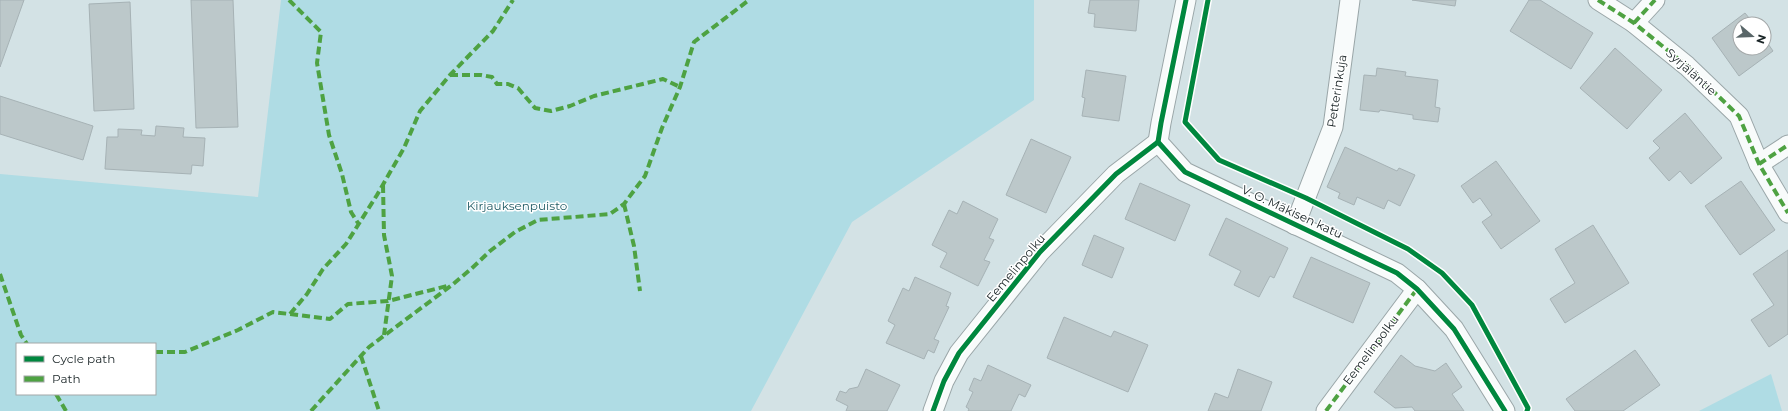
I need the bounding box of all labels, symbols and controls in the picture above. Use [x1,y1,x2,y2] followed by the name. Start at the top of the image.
[1732,16,1772,56] north arrow
[1753,33,1770,46] text: N
[1663,45,1720,98] street label: Syrjäläntie
[1323,53,1350,129] street label: Petterinkuja
[1239,182,1345,241] street label: V. O. Mäkisen katu
[467,198,567,213] park label: Kirjauksenpuisto
[983,231,1048,305] street label: Eemelinpolku
[1339,312,1402,388] street label: Eemelinpolku
[16,343,156,395] legend
[52,351,115,366] text: Cycle path
[52,371,81,386] text: Path

